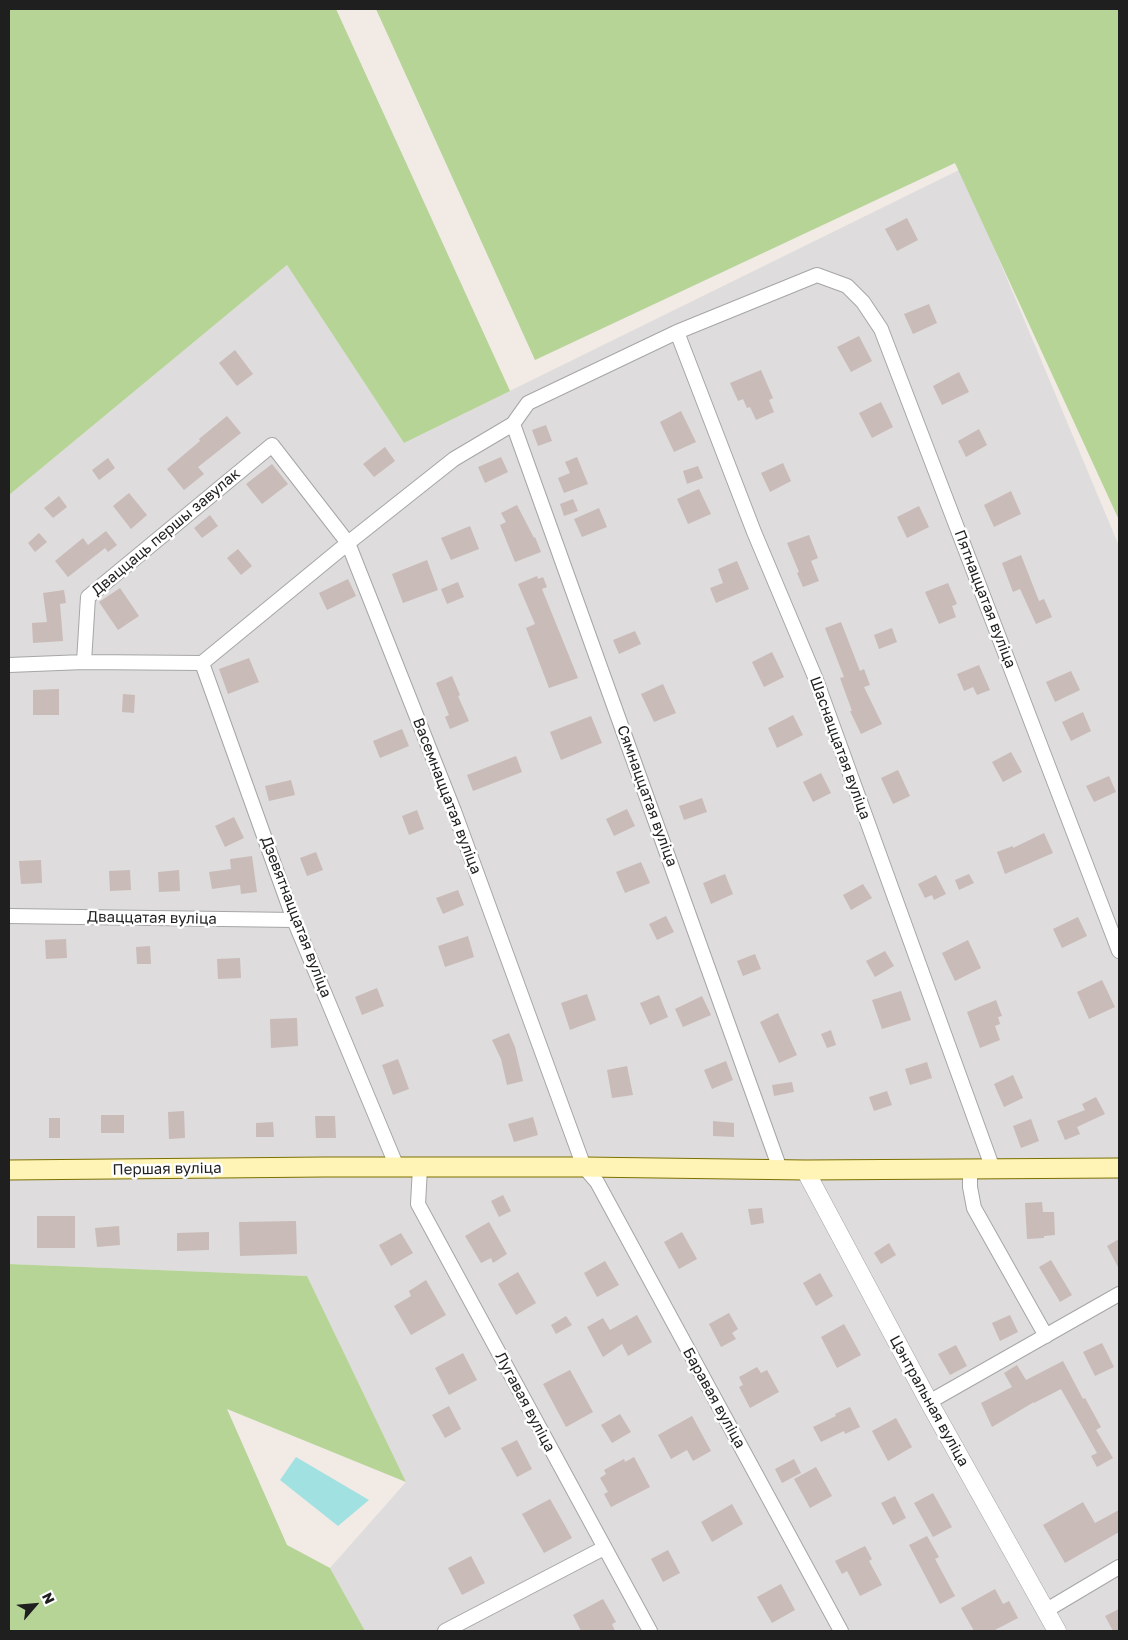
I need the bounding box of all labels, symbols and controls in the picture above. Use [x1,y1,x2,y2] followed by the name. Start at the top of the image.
[88,465,244,599] street label: Дваццаць першы завулак
[950,527,1020,671] street label: Пятнаццатая вуліца
[806,674,874,822] street label: Шаснаццатая вуліца
[409,715,485,877] street label: Васемнаццатая вуліца
[613,723,681,869] street label: Сямнаццатая вуліца
[257,834,335,1000] street label: Дзевятнаццатая вуліца
[87,908,217,928] street label: Дваццатая вуліца
[112,1159,222,1179] street label: Першая вуліца
[885,1332,973,1470] street label: Цэнтральная вуліца
[679,1344,749,1452] street label: Баравая вуліца
[491,1349,559,1455] street label: Лугавая вуліца
[10,1580,60,1630] north arrow
[39,1589,59,1607] text: N

